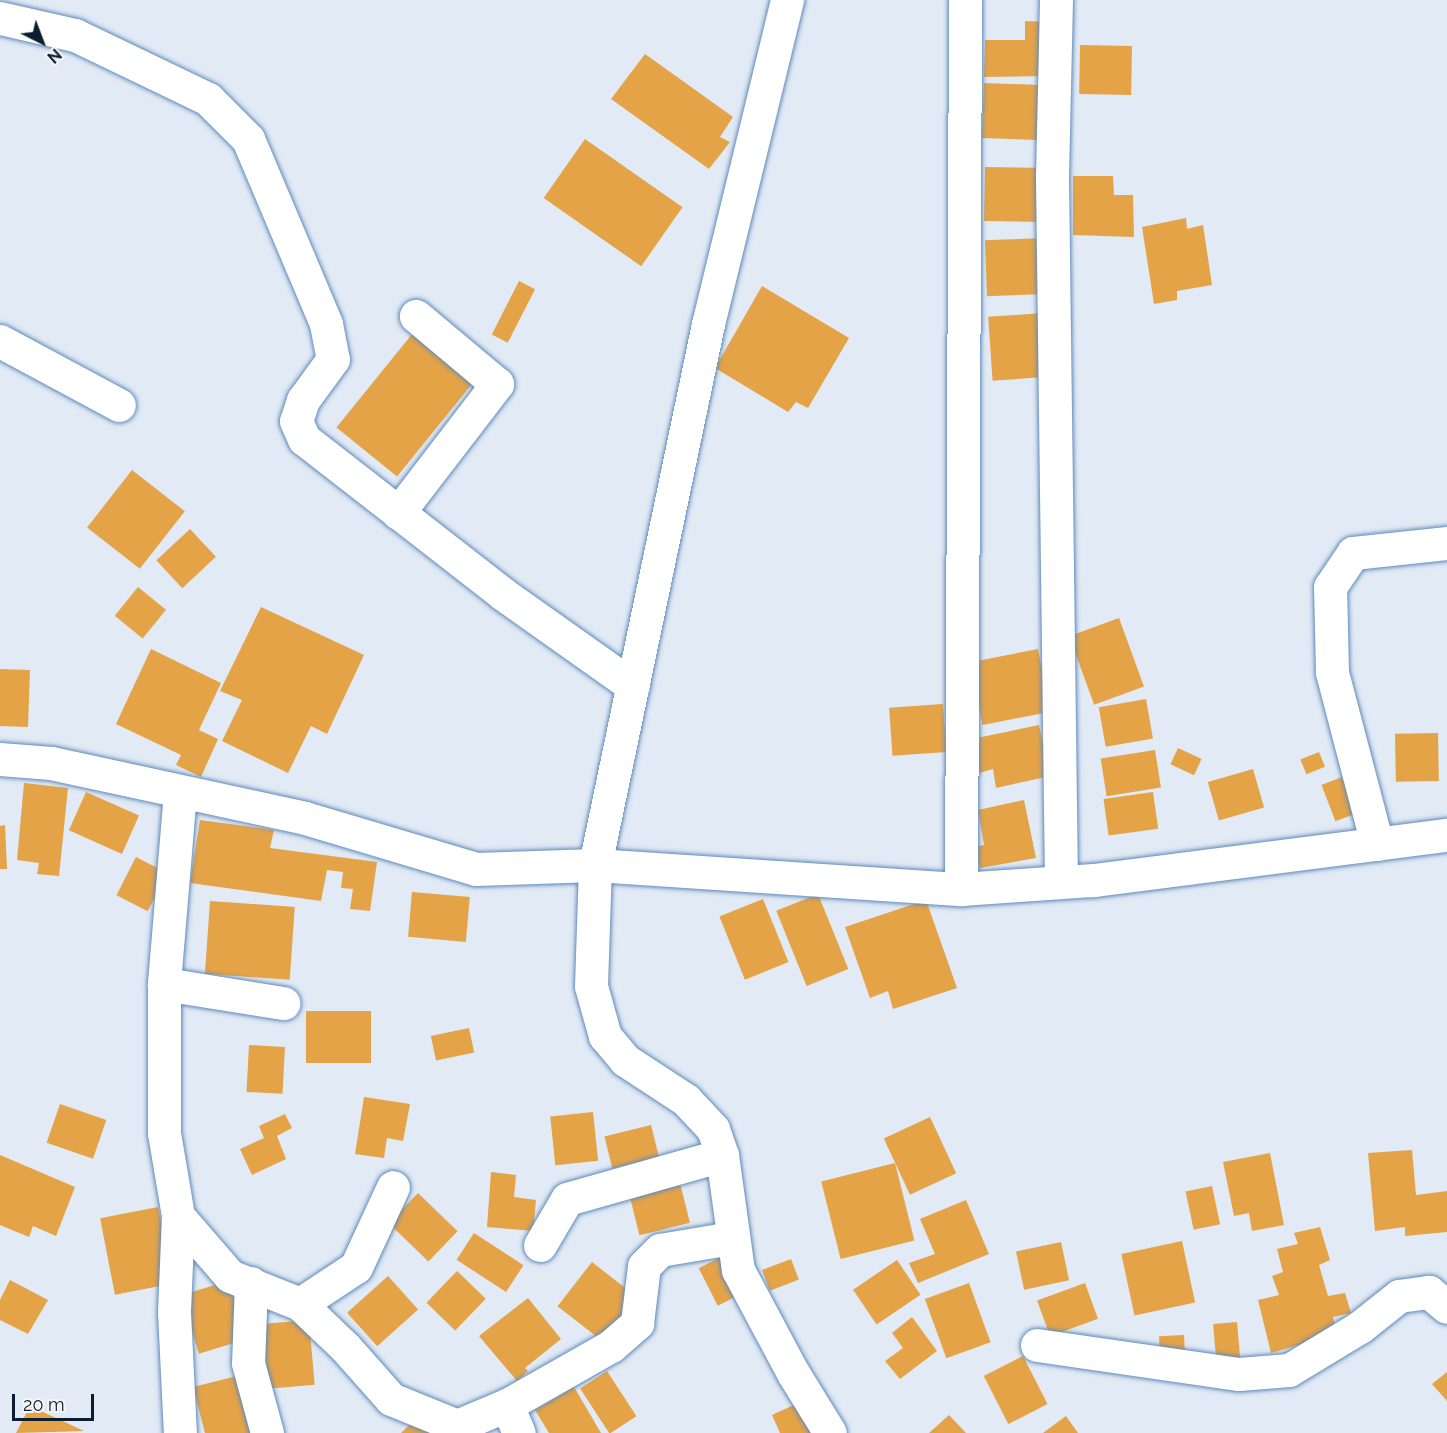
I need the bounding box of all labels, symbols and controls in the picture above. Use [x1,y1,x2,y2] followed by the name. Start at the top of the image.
[12,12,72,72] north arrow
[43,45,65,67] text: N
[15,1382,98,1420] scale bar
[23,1394,65,1415] text: 20 m

